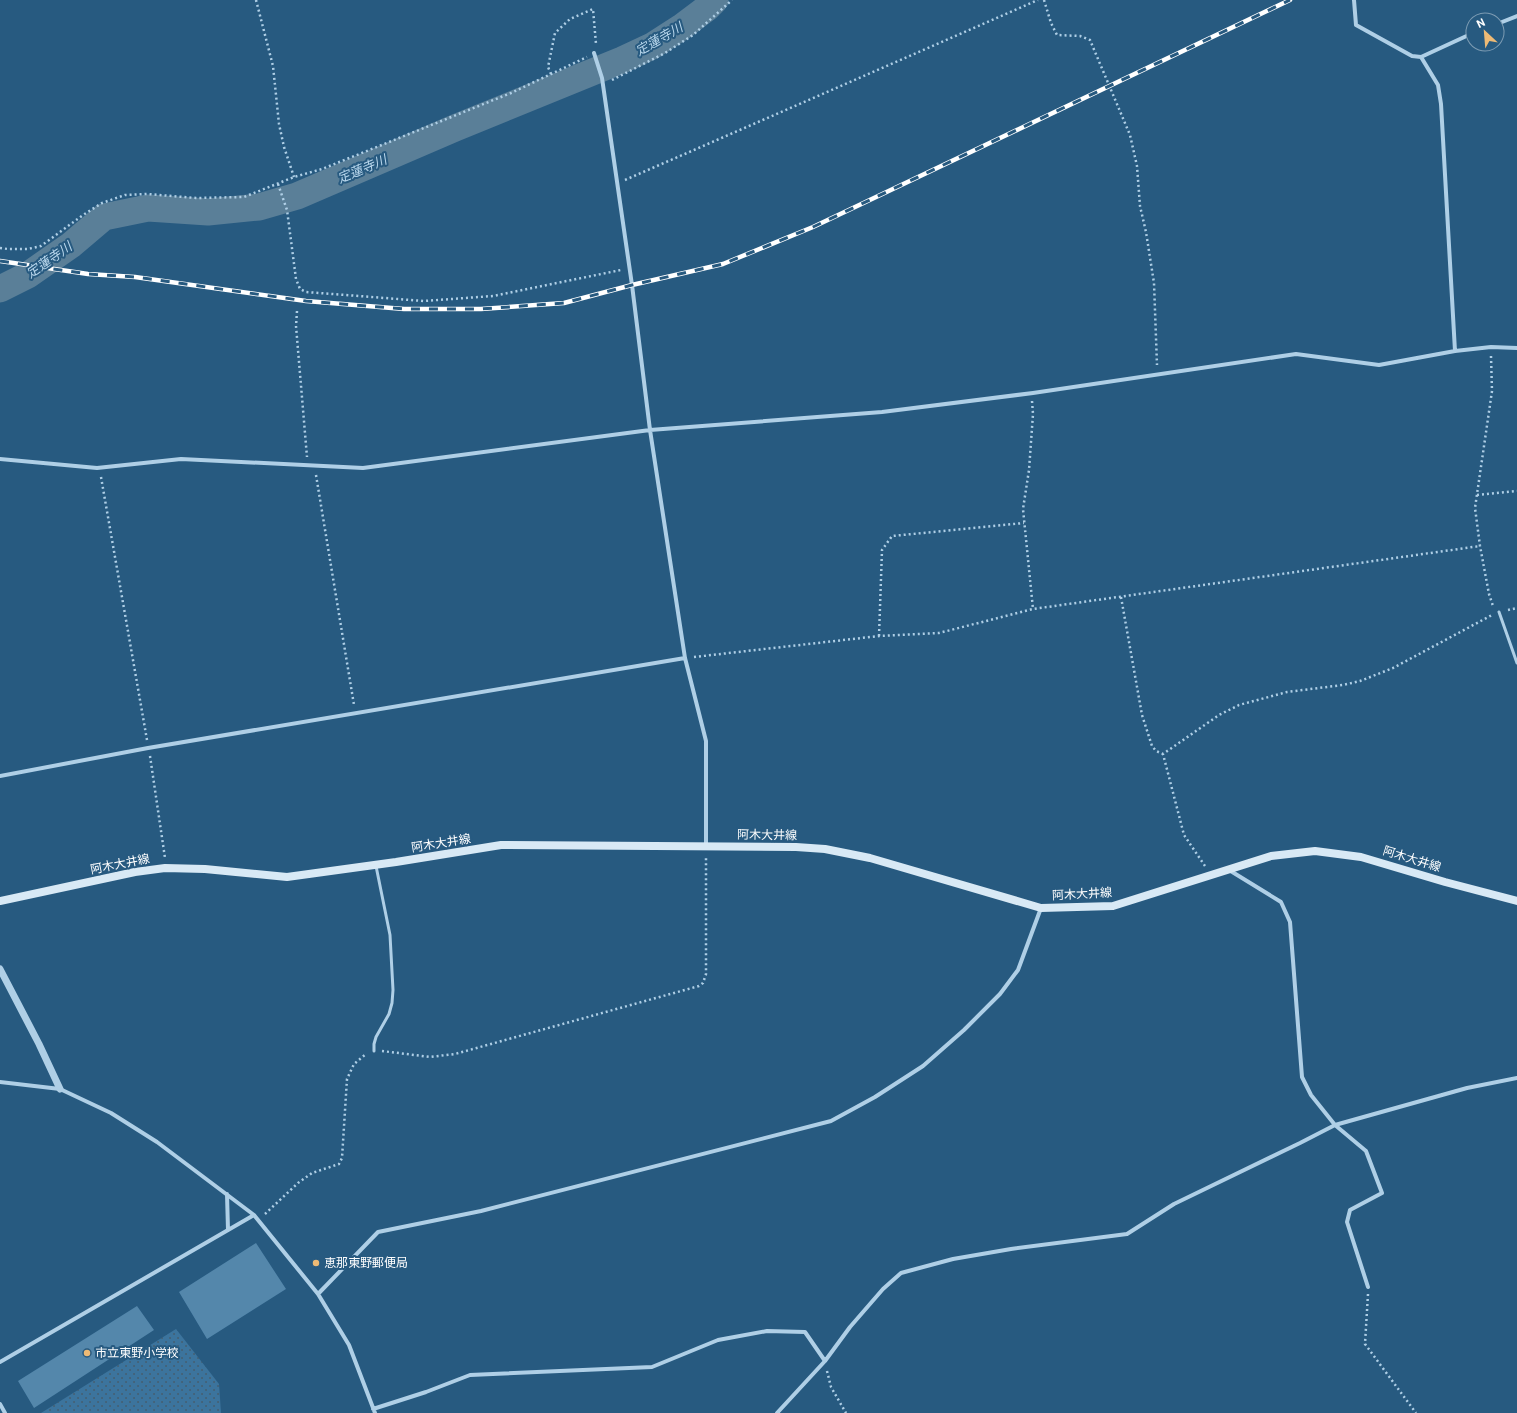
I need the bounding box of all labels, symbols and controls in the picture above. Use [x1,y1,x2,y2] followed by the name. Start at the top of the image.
[1465,12,1505,52] north arrow
[1474,16,1487,31] text: N
[633,19,687,58] water label: 定蓮寺川
[335,151,391,186] water label: 定蓮寺川
[23,238,76,281] water label: 定蓮寺川
[737,827,797,843] street label: 阿木大井線
[410,831,472,855] street label: 阿木大井線
[1381,844,1443,874] street label: 阿木大井線
[89,851,151,877] street label: 阿木大井線
[1052,885,1112,903] street label: 阿木大井線
[324,1256,408,1270] place label: 恵那東野郵便局
[311,1258,321,1268] marker: 恵那東野郵便局
[95,1346,179,1360] place label: 市立東野小学校
[82,1348,92,1358] marker: 市立東野小学校

